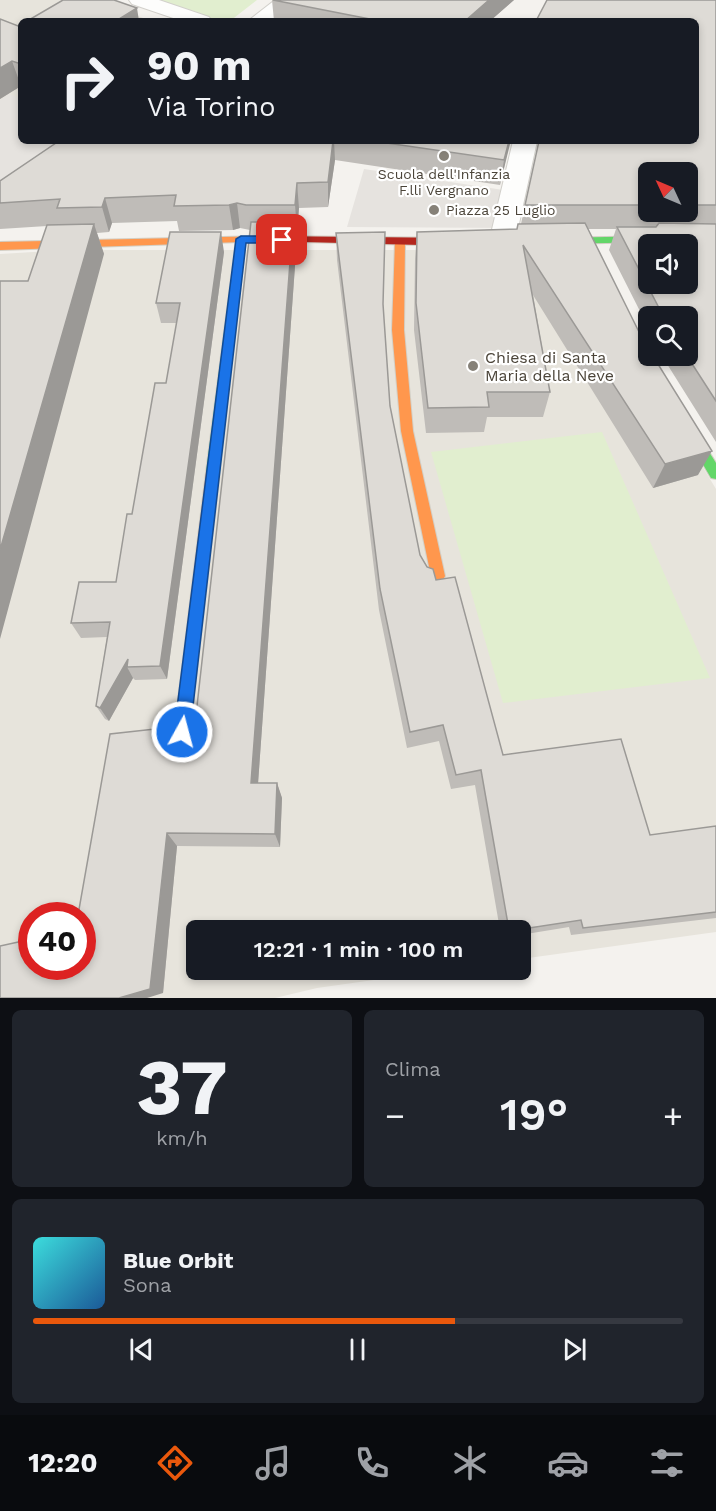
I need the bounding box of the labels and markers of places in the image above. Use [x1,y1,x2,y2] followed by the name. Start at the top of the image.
[437,149,451,163] marker: Scuola dell'Infanzia F.lli Vergnano
[378,166,510,198] place label: Scuola dell'Infanzia F.lli Vergnano
[446,202,555,218] place label: Piazza 25 Luglio
[427,203,441,217] marker: Piazza 25 Luglio
[256,214,307,265] pin
[485,348,614,385] place label: Chiesa di Santa Maria della Neve
[466,359,480,373] marker: Chiesa di Santa Maria della Neve

